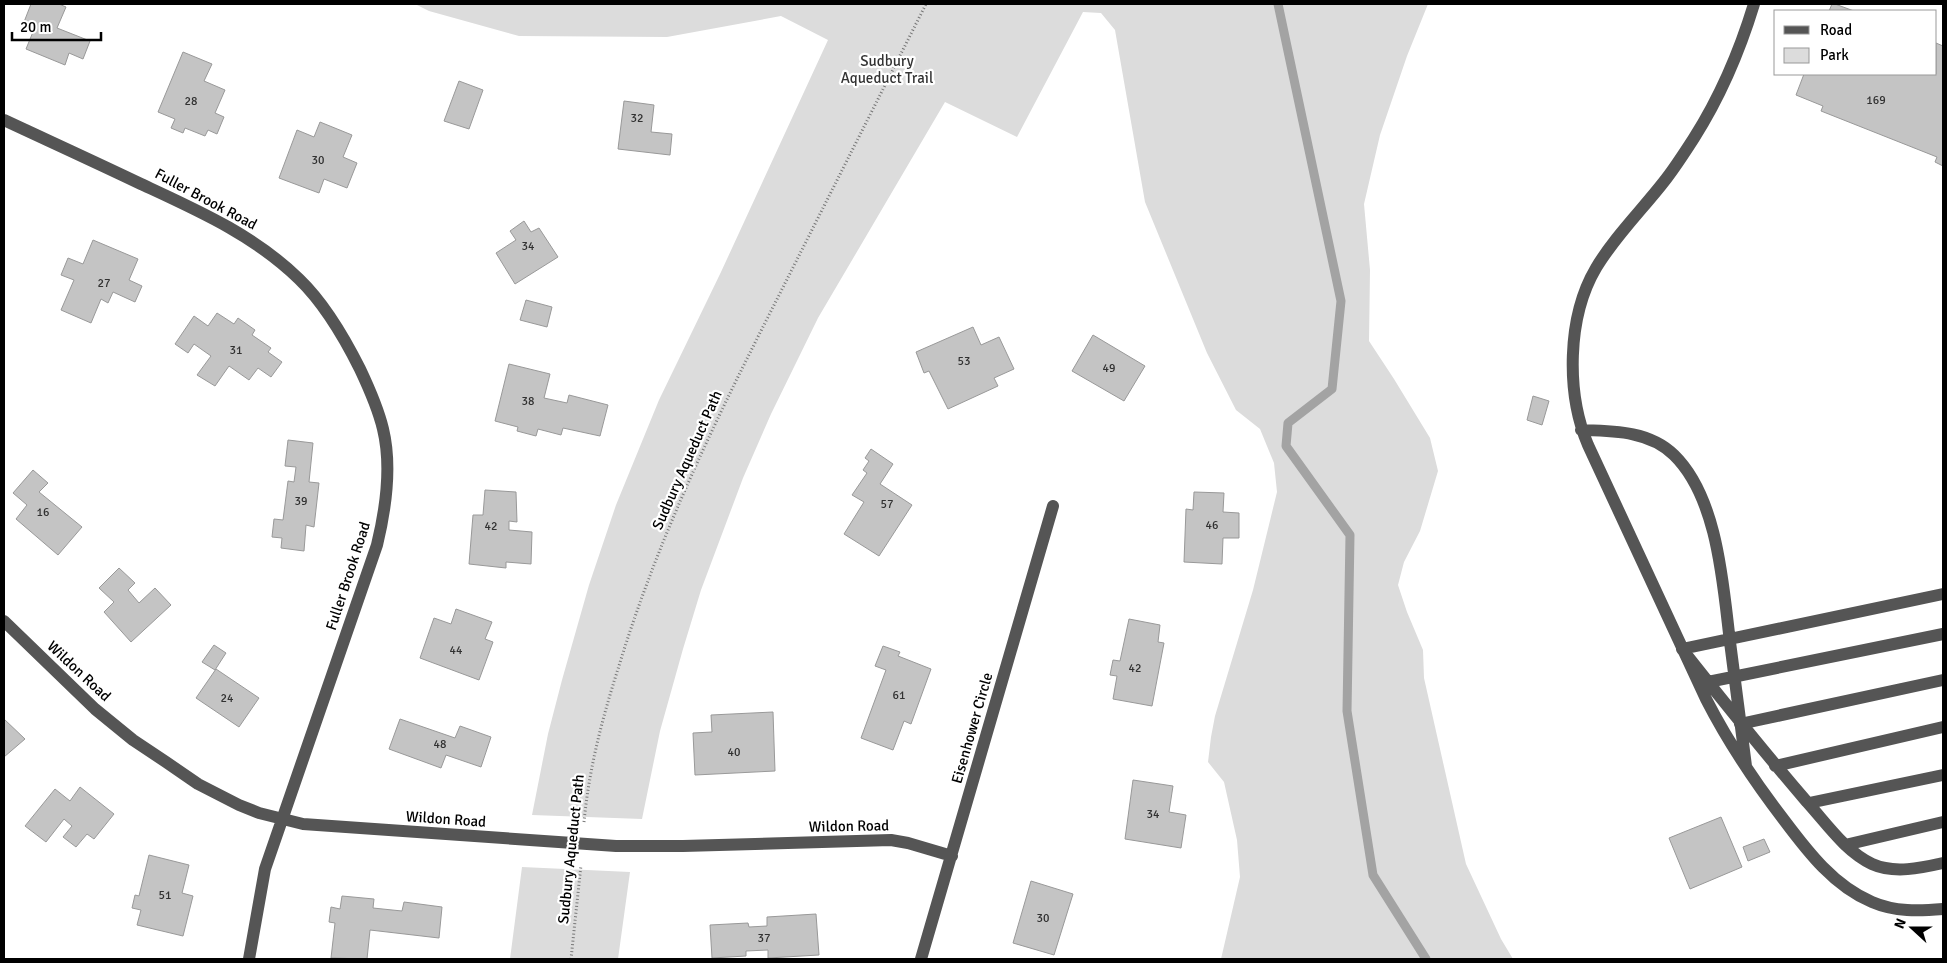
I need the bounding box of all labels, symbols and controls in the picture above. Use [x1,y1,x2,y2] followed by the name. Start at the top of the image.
[12,10,101,42] scale bar
[1774,10,1937,75] legend
[20,18,51,36] text: 20 m
[1820,21,1852,39] text: Road
[1820,46,1849,64] text: Park
[841,52,933,87] park label: Sudbury Aqueduct Trail
[1866,93,1886,108] house number: 169
[185,94,197,109] house number: 28
[631,111,643,126] house number: 32
[312,153,324,168] house number: 30
[152,165,260,234] street label: Fuller Brook Road
[522,239,535,254] house number: 34
[98,276,110,291] house number: 27
[230,343,242,358] house number: 31
[958,354,970,369] house number: 53
[1103,361,1115,376] house number: 49
[648,388,726,532] street label: Sudbury Aqueduct Path
[522,394,534,409] house number: 38
[295,494,307,509] house number: 39
[881,497,893,512] house number: 57
[37,505,49,520] house number: 16
[1206,518,1218,533] house number: 46
[322,519,374,633] street label: Fuller Brook Road
[485,519,497,534] house number: 42
[43,637,115,705] street label: Wildon Road
[450,643,463,658] house number: 44
[1129,661,1141,676] house number: 42
[948,670,996,786] street label: Eisenhower Circle
[893,688,905,703] house number: 61
[221,691,234,706] house number: 24
[434,737,446,752] house number: 48
[728,745,740,760] house number: 40
[554,773,588,925] street label: Sudbury Aqueduct Path
[405,807,487,831] street label: Wildon Road
[1147,807,1160,822] house number: 34
[809,816,889,836] street label: Wildon Road
[159,888,171,903] house number: 51
[1887,903,1937,953] north arrow
[1037,911,1049,926] house number: 30
[1891,916,1910,931] text: N
[758,931,770,946] house number: 37

